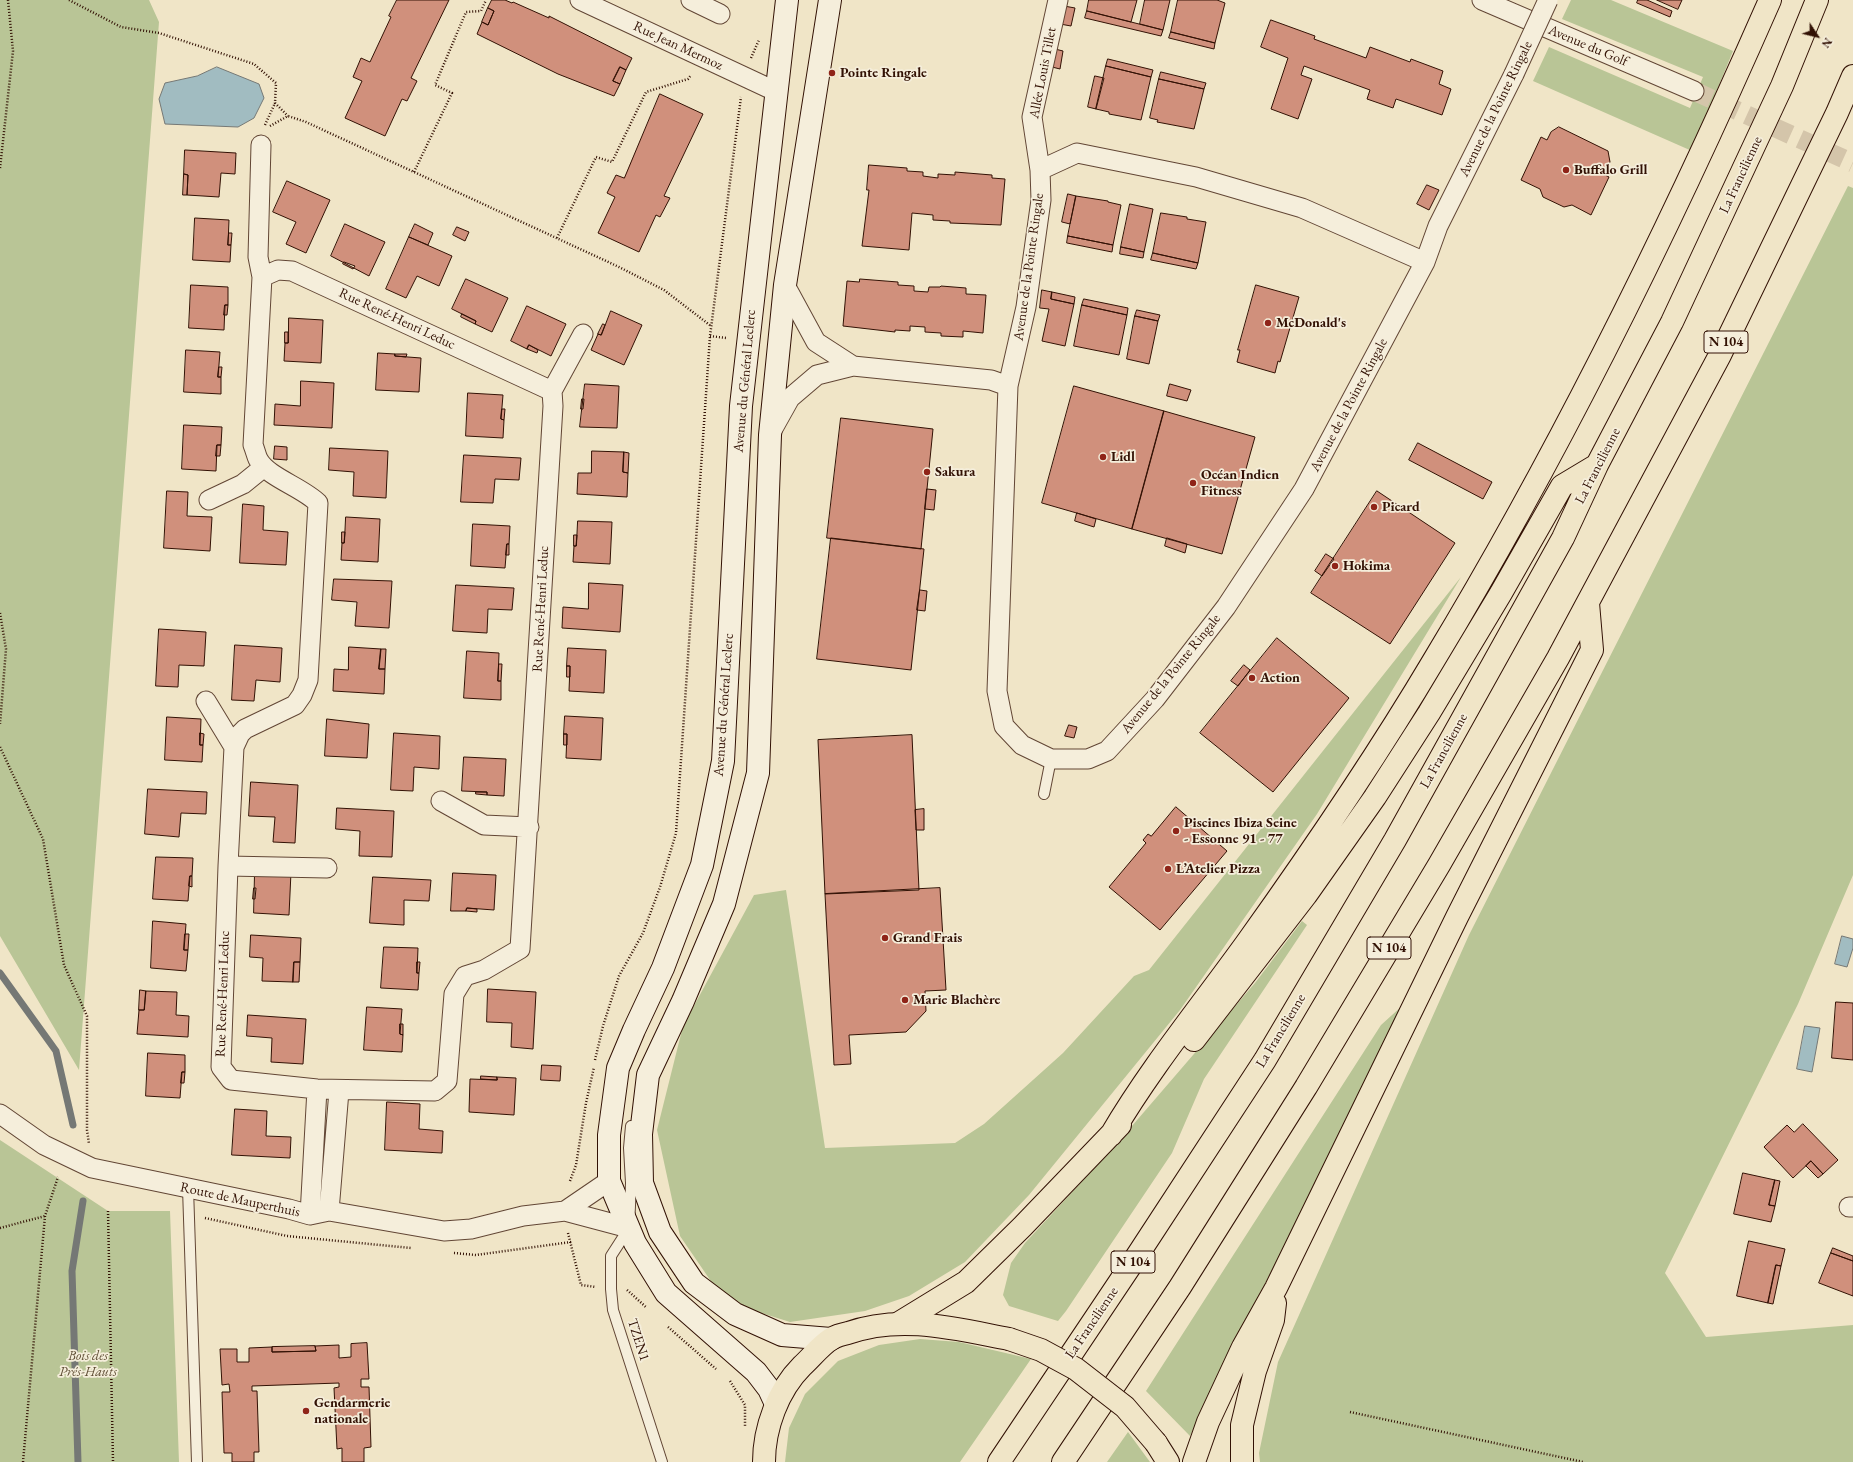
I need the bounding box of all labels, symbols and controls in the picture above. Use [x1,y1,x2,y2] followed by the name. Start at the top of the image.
[1797,16,1837,56] north arrow
[631,18,725,74] street label: Rue Jean Mermoz
[1546,22,1630,70] street label: Avenue du Golf
[1026,26,1060,120] street label: Allée Louis Tillet
[1819,35,1835,51] text: N
[1456,38,1536,180] street label: Avenue de la Pointe Ringale
[840,65,927,81] place label: Pointe Ringale
[827,68,837,78] marker: Pointe Ringale
[1716,134,1766,216] street label: La Francilienne
[1574,162,1648,178] place label: Buffalo Grill
[1561,165,1571,175] marker: Buffalo Grill
[1010,192,1048,342] street label: Avenue de la Pointe Ringale
[336,285,458,353] street label: Rue René-Henri Leduc
[730,309,760,453] street label: Avenue du Général Leclerc
[1276,315,1346,331] place label: McDonald's
[1263,318,1273,328] marker: McDonald's
[1704,331,1748,353] road number: N 104
[1307,335,1391,475] street label: Avenue de la Pointe Ringale
[1572,425,1624,507] street label: La Francilienne
[1111,449,1135,465] place label: Lidl
[1098,452,1108,462] marker: Lidl
[935,464,975,480] place label: Sakura
[922,467,932,477] marker: Sakura
[1201,467,1279,500] place label: Océan Indien Fitness
[1188,478,1198,488] marker: Océan Indien Fitness
[1382,499,1420,515] place label: Picard
[1369,502,1379,512] marker: Picard
[529,545,553,673] street label: Rue René-Henri Leduc
[1343,558,1390,574] place label: Hokima
[1330,561,1340,571] marker: Hokima
[1118,611,1224,737] street label: Avenue de la Pointe Ringale
[711,633,737,777] street label: Avenue du Général Leclerc
[1260,670,1300,686] place label: Action
[1247,673,1257,683] marker: Action
[1417,711,1471,791] street label: La Francilienne
[1184,815,1297,848] place label: Piscines Ibiza Seine - Essonne 91 - 77
[1171,826,1181,836] marker: Piscines Ibiza Seine - Essonne 91 - 77
[1176,861,1260,877] place label: L’Atelier Pizza
[1163,864,1173,874] marker: L’Atelier Pizza
[212,930,234,1058] street label: Rue René-Henri Leduc
[893,930,962,946] place label: Grand Frais
[880,933,890,943] marker: Grand Frais
[1367,937,1411,959] road number: N 104
[1252,991,1310,1071] street label: La Francilienne
[913,992,1000,1008] place label: Marie Blachère
[900,995,910,1005] marker: Marie Blachère
[179,1179,301,1221] street label: Route de Mauperthuis
[1111,1251,1155,1273] road number: N 104
[1062,1284,1122,1362] street label: La Francilienne
[623,1317,653,1363] street label: TZEN1
[59,1348,117,1380] park label: Bois des Prés-Hauts
[314,1395,390,1428] place label: Gendarmerie nationale
[301,1406,311,1416] marker: Gendarmerie nationale

